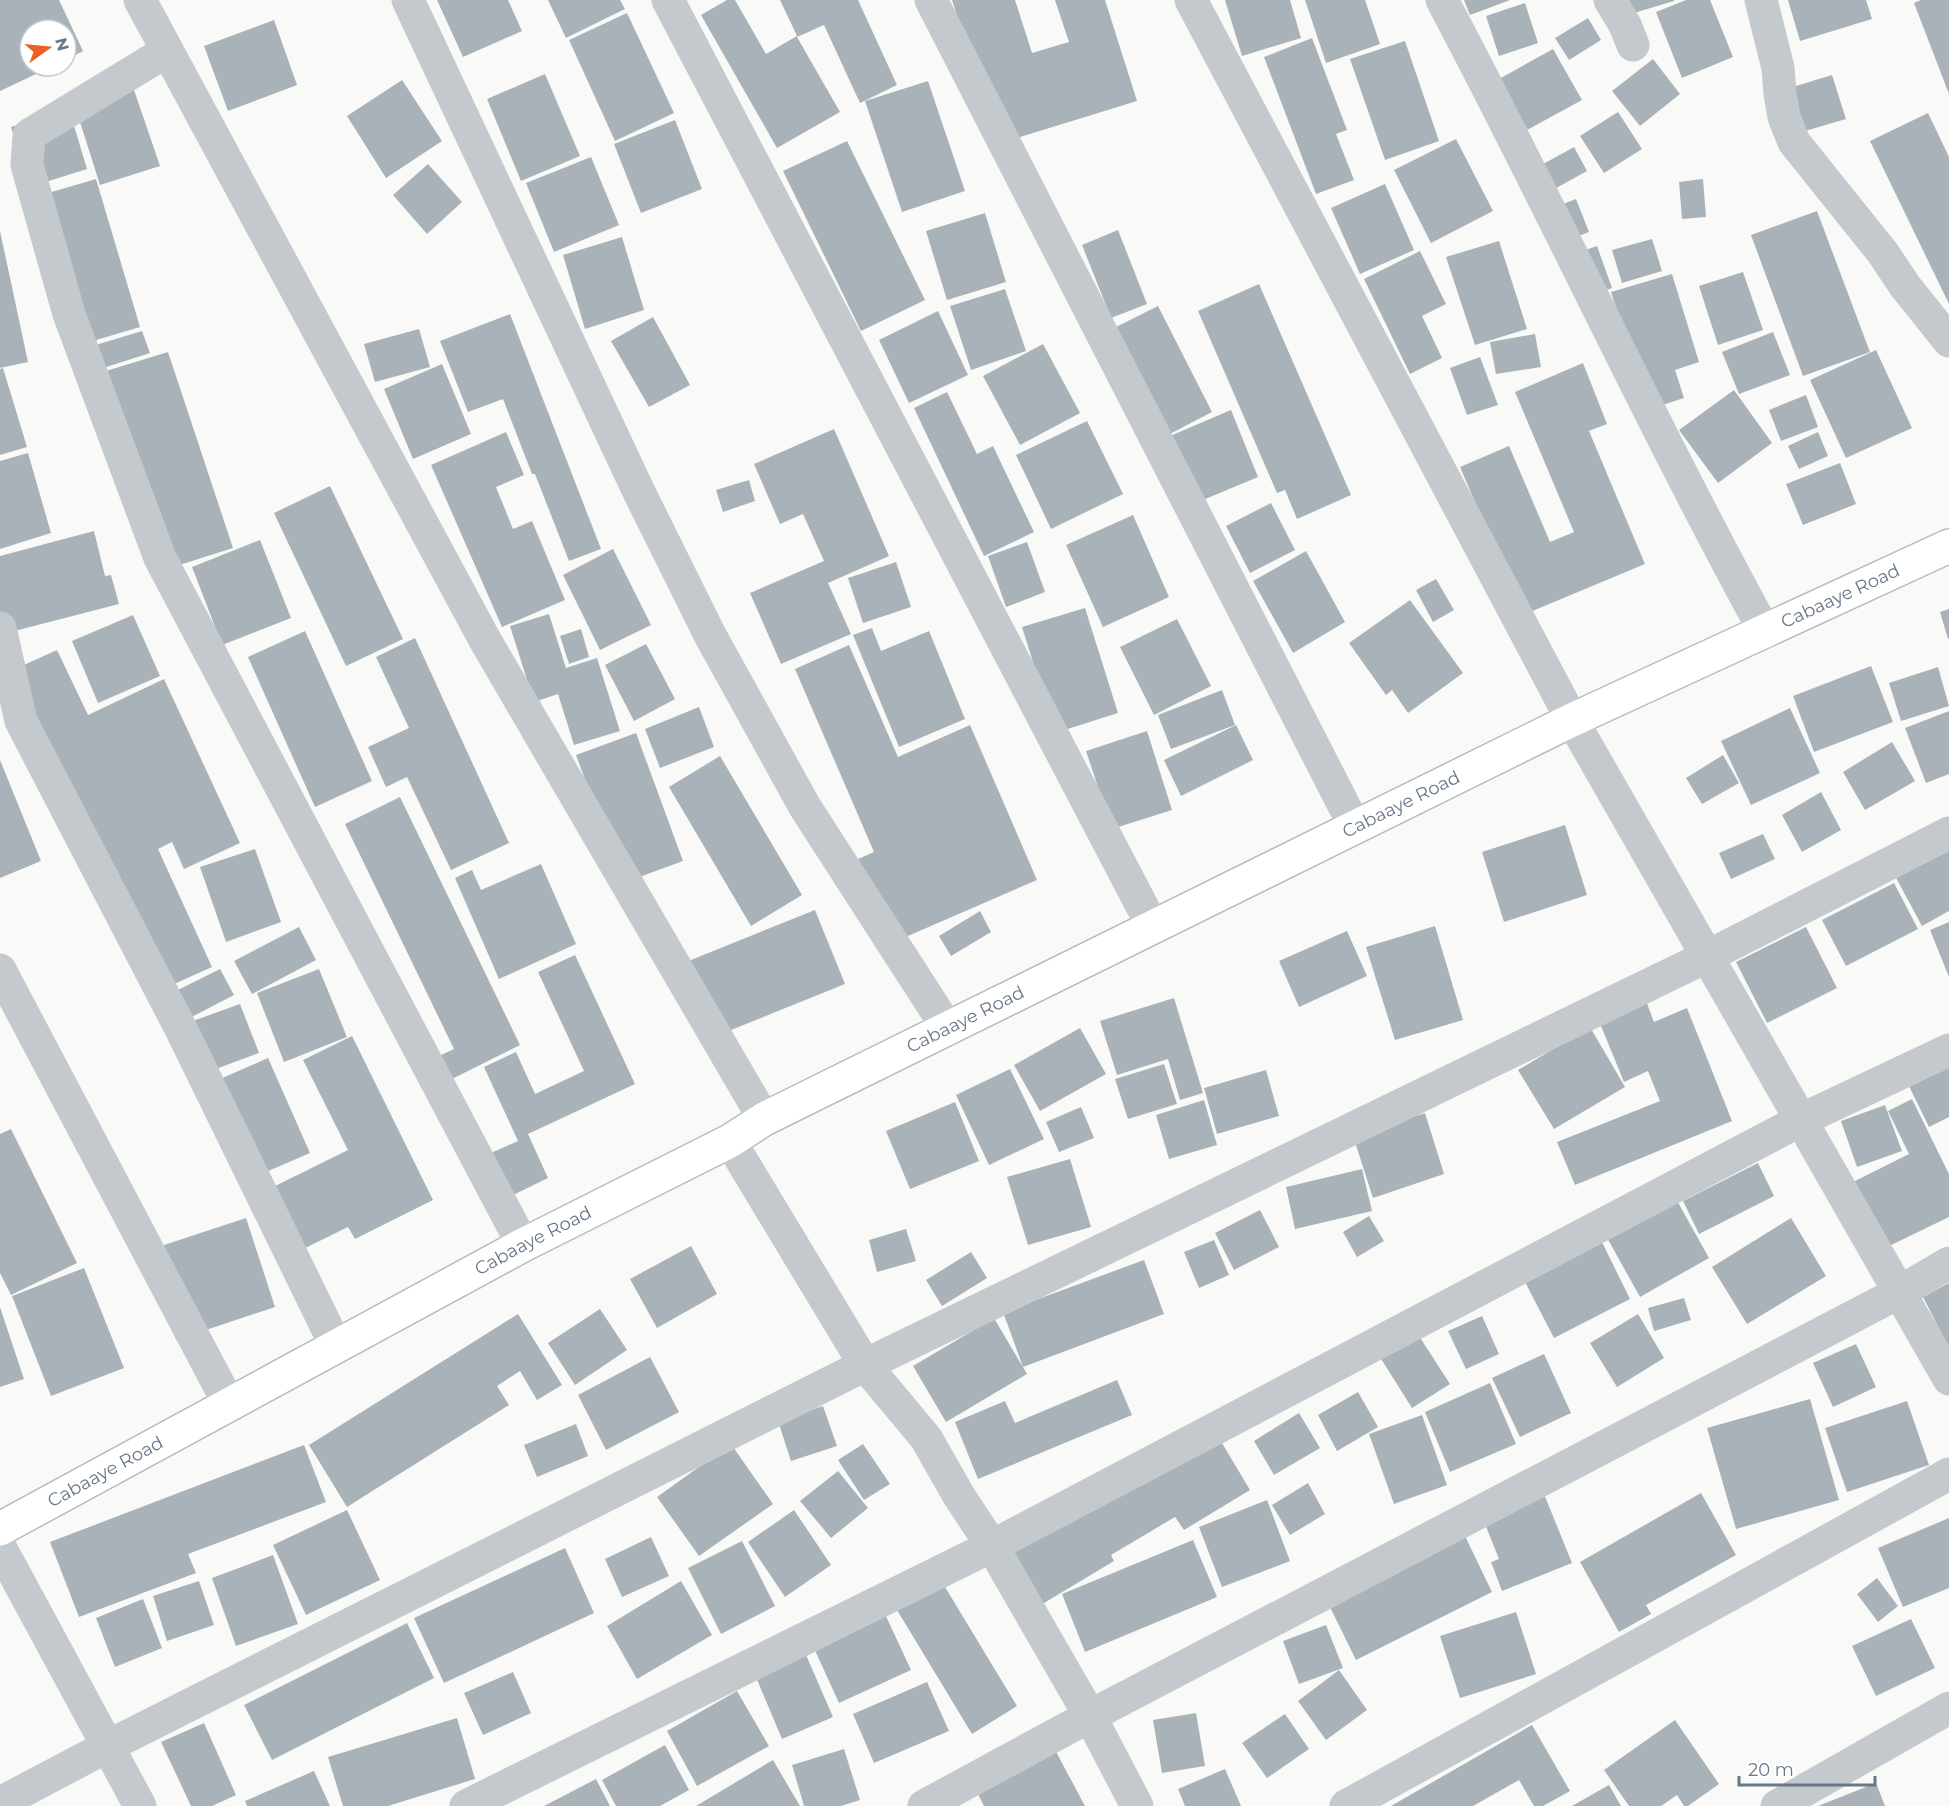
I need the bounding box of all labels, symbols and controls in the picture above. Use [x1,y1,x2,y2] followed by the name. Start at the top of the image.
[18,18,78,78] north arrow
[51,36,73,53] text: N
[1777,559,1903,633] street label: Cabaaye Road
[1339,766,1464,843] street label: Cabaaye Road
[903,981,1028,1058] street label: Cabaaye Road
[471,1201,595,1280] street label: Cabaaye Road
[44,1431,167,1512] street label: Cabaaye Road
[1739,1749,1876,1787] scale bar
[1748,1759,1794,1781] text: 20 m

